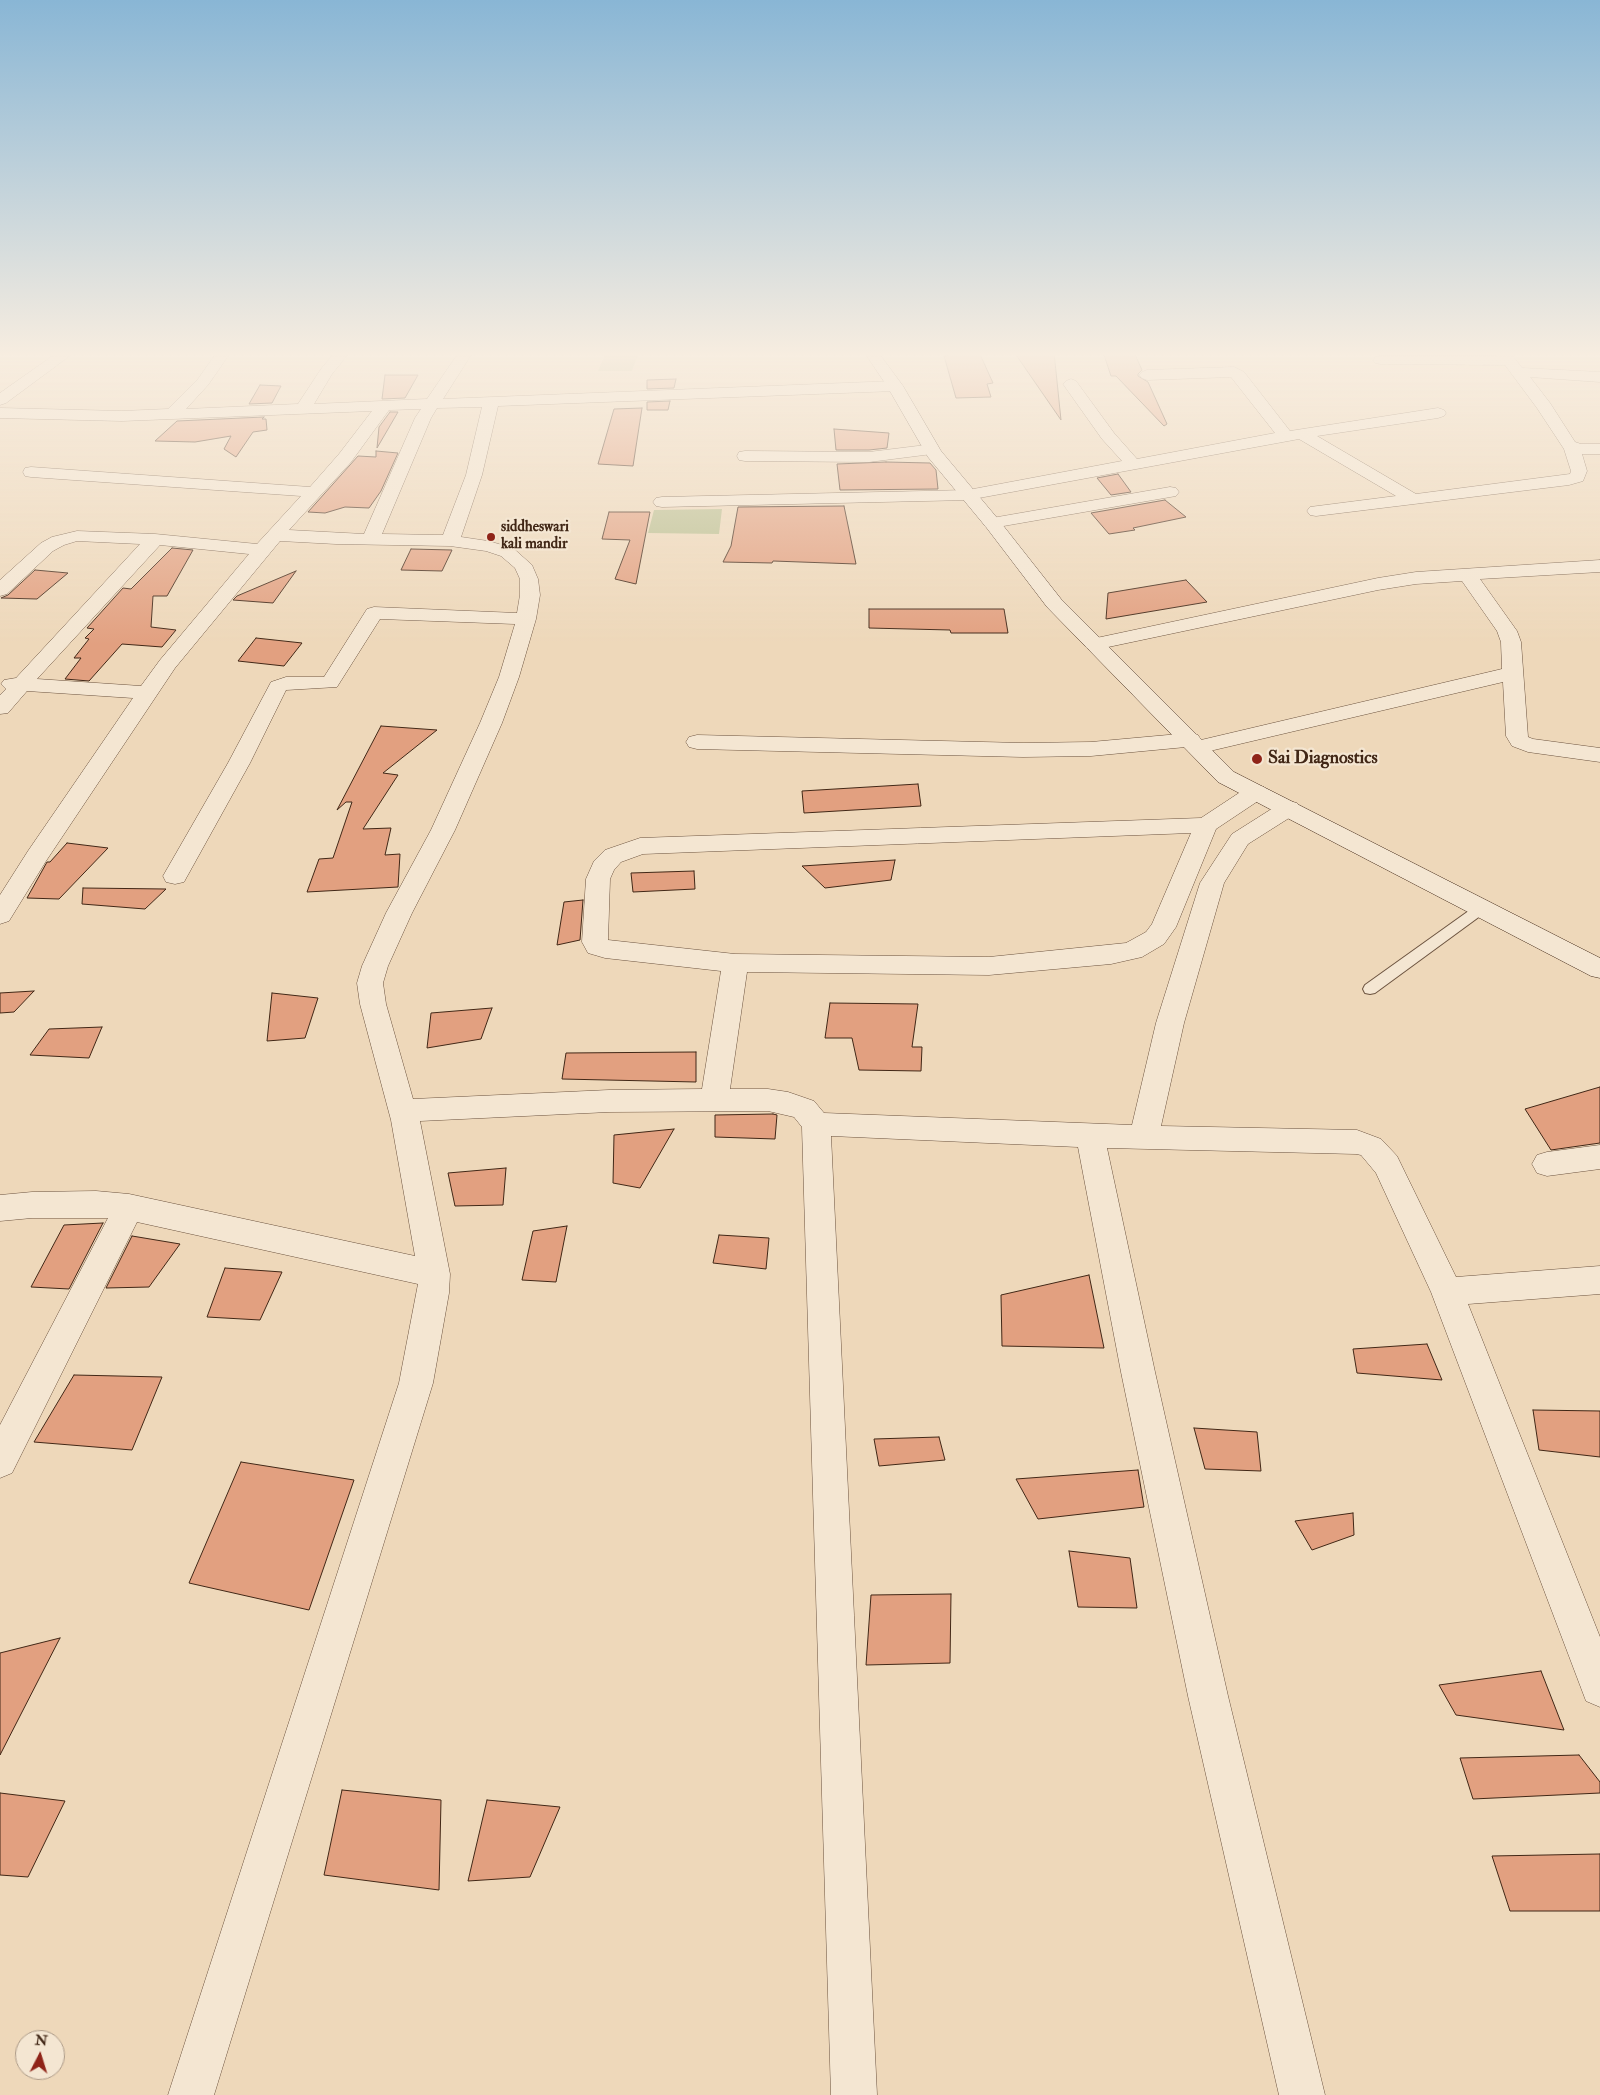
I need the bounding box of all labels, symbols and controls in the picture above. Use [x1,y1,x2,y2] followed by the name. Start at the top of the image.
[501,519,569,554] place label: siddheswari kali mandir
[485,531,497,543] marker: siddheswari kali mandir
[1268,748,1378,770] place label: Sai Diagnostics
[1250,752,1264,766] marker: Sai Diagnostics
[15,2030,65,2080] north arrow
[34,2032,48,2050] text: N

